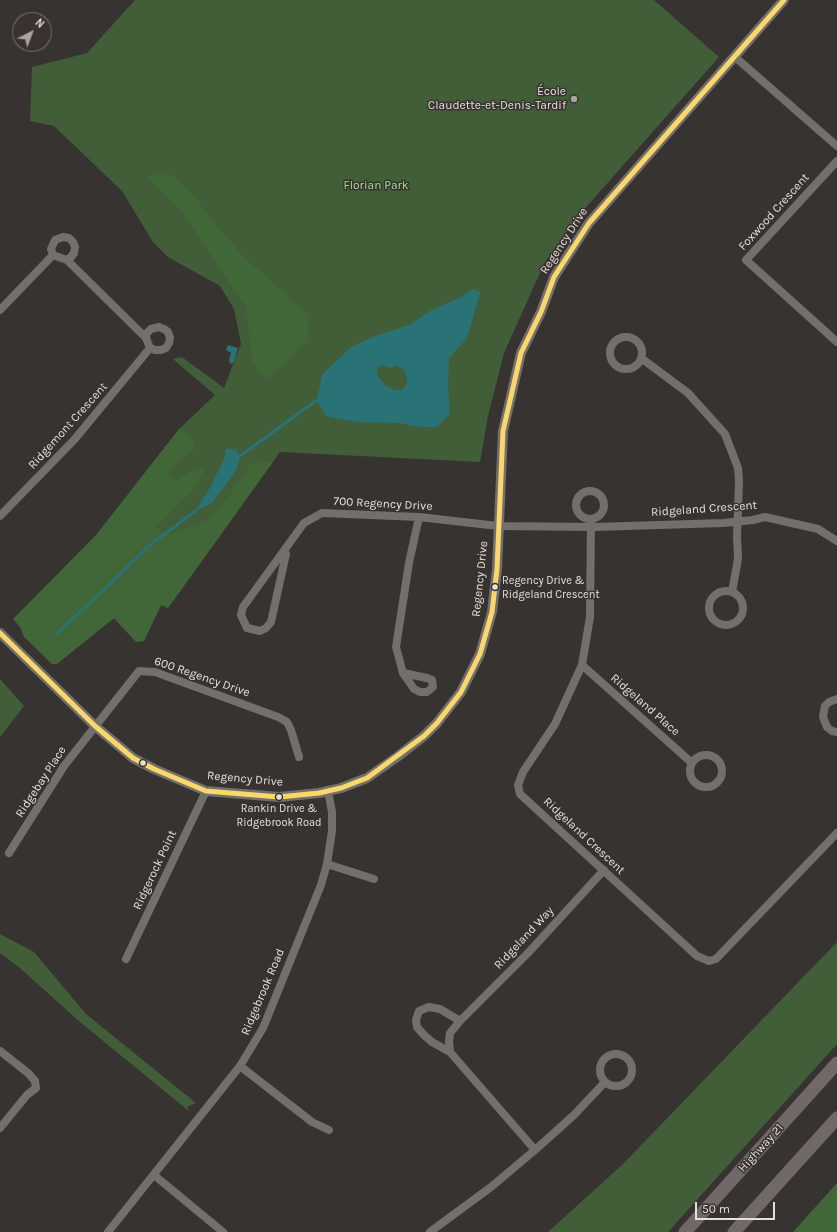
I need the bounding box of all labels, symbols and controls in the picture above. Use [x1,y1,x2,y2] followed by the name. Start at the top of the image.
[12,12,52,52] north arrow
[32,16,47,31] text: N
[428,85,566,113] place label: École Claudette-et-Denis-Tardif
[569,94,579,104] marker: École Claudette-et-Denis-Tardif
[736,171,812,253] street label: Foxwood Crescent
[343,179,409,193] park label: Florian Park
[537,205,591,277] street label: Regency Drive
[25,380,111,472] street label: Ridgemont Crescent
[333,494,433,514] street label: 700 Regency Drive
[650,498,758,520] street label: Ridgeland Crescent
[469,540,491,618] street label: Regency Drive
[502,574,600,600] place label: Regency Drive & Ridgeland Crescent
[490,582,500,592] marker: Regency Drive & Ridgeland Crescent
[152,654,252,700] street label: 600 Regency Drive
[607,671,683,739] street label: Ridgeland Place
[13,744,69,820] street label: Ridgebay Place
[138,758,148,768] unlabelled marker
[206,769,284,789] street label: Regency Drive
[274,792,284,802] marker: Rankin Drive & Ridgebrook Road
[540,794,628,878] street label: Ridgeland Crescent
[236,802,322,828] place label: Rankin Drive & Ridgebrook Road
[130,828,180,912] street label: Ridgerock Point
[491,904,557,972] street label: Ridgeland Way
[238,946,288,1038] street label: Ridgebrook Road
[735,1121,787,1175] street label: Highway 21
[697,1194,777,1220] scale bar
[702,1202,730,1216] text: 50 m

